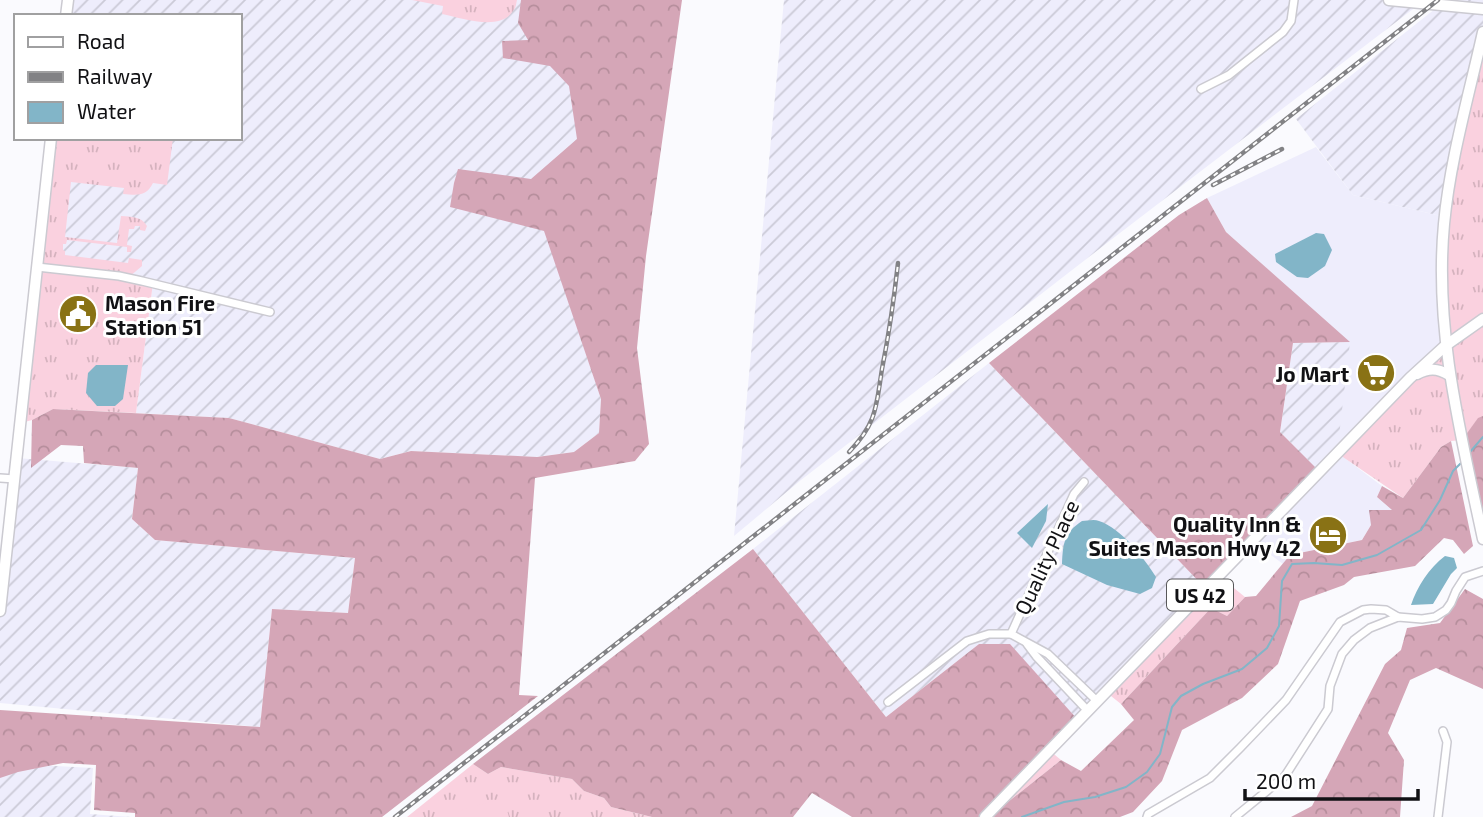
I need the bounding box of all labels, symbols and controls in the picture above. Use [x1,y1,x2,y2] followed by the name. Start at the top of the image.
[14,14,242,140] legend
[77,28,125,53] text: Road
[77,63,153,88] text: Railway
[77,98,136,123] text: Water
[105,290,215,339] place label: Mason Fire Station 51
[57,293,99,335] public building icon: Mason Fire Station 51
[1355,352,1397,394] supermarket icon: Jo Mart
[1276,361,1349,386] place label: Jo Mart
[1008,496,1084,619] street label: Quality Place
[1089,511,1301,561] place label: Quality Inn & Suites Mason Hwy 42
[1307,514,1349,556] hotel icon: Quality Inn & Suites Mason Hwy 42
[1167,580,1233,610] road number: US 42
[1245,758,1418,802] scale bar
[1256,768,1316,793] text: 200 m

